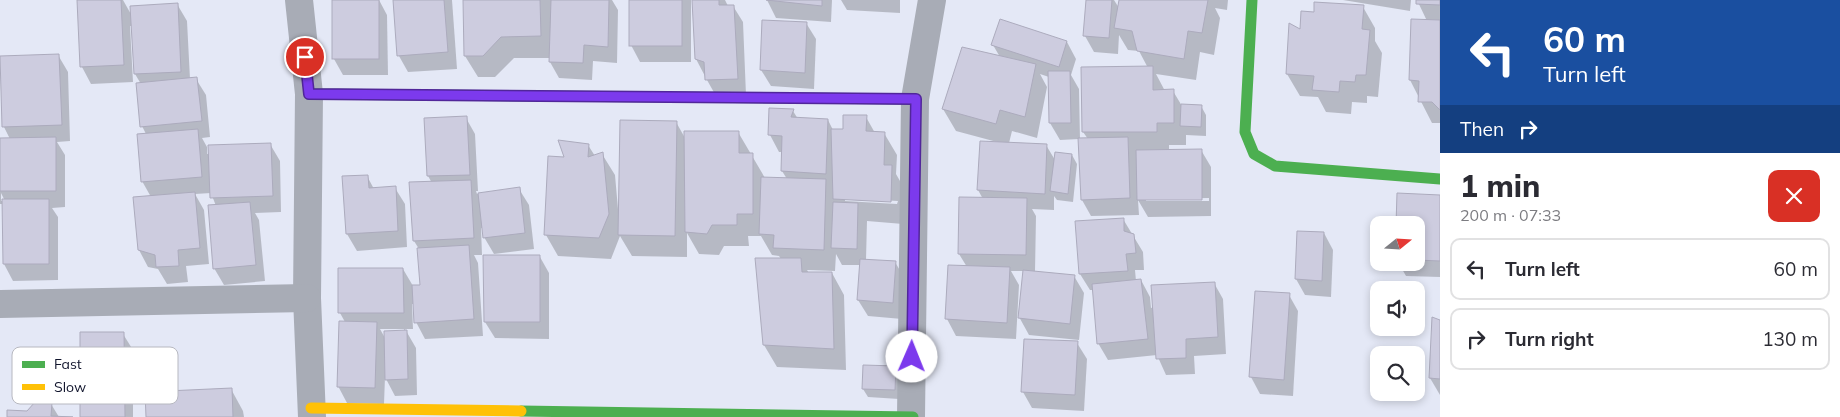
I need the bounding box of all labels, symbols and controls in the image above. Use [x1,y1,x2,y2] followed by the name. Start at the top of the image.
[1543,17,1626,61] text: 60 m
[1460,20,1525,85] icon: left
[284,36,326,78] pin
[291,43,319,71] icon: arrive
[1543,60,1626,88] text: Turn left
[1514,115,1542,143] icon: right
[1460,117,1504,141] text: Then
[1460,167,1540,205] text: 1 min
[1768,170,1820,222] button: close
[1460,205,1561,225] text: 200 m · 07:33
[1370,216,1425,271] north arrow
[1370,216,1425,401] map controls
[1462,255,1490,283] icon: left
[1505,257,1580,281] text: Turn left
[1774,257,1818,281] text: 60 m
[1370,281,1425,336] button: sound
[1462,325,1490,353] icon: right
[1505,327,1594,351] text: Turn right
[1762,327,1818,351] text: 130 m
[885,330,937,382] position arrow
[1370,346,1425,401] button: search
[12,347,178,404] legend
[54,355,82,373] text: Fast
[54,378,86,396] text: Slow

